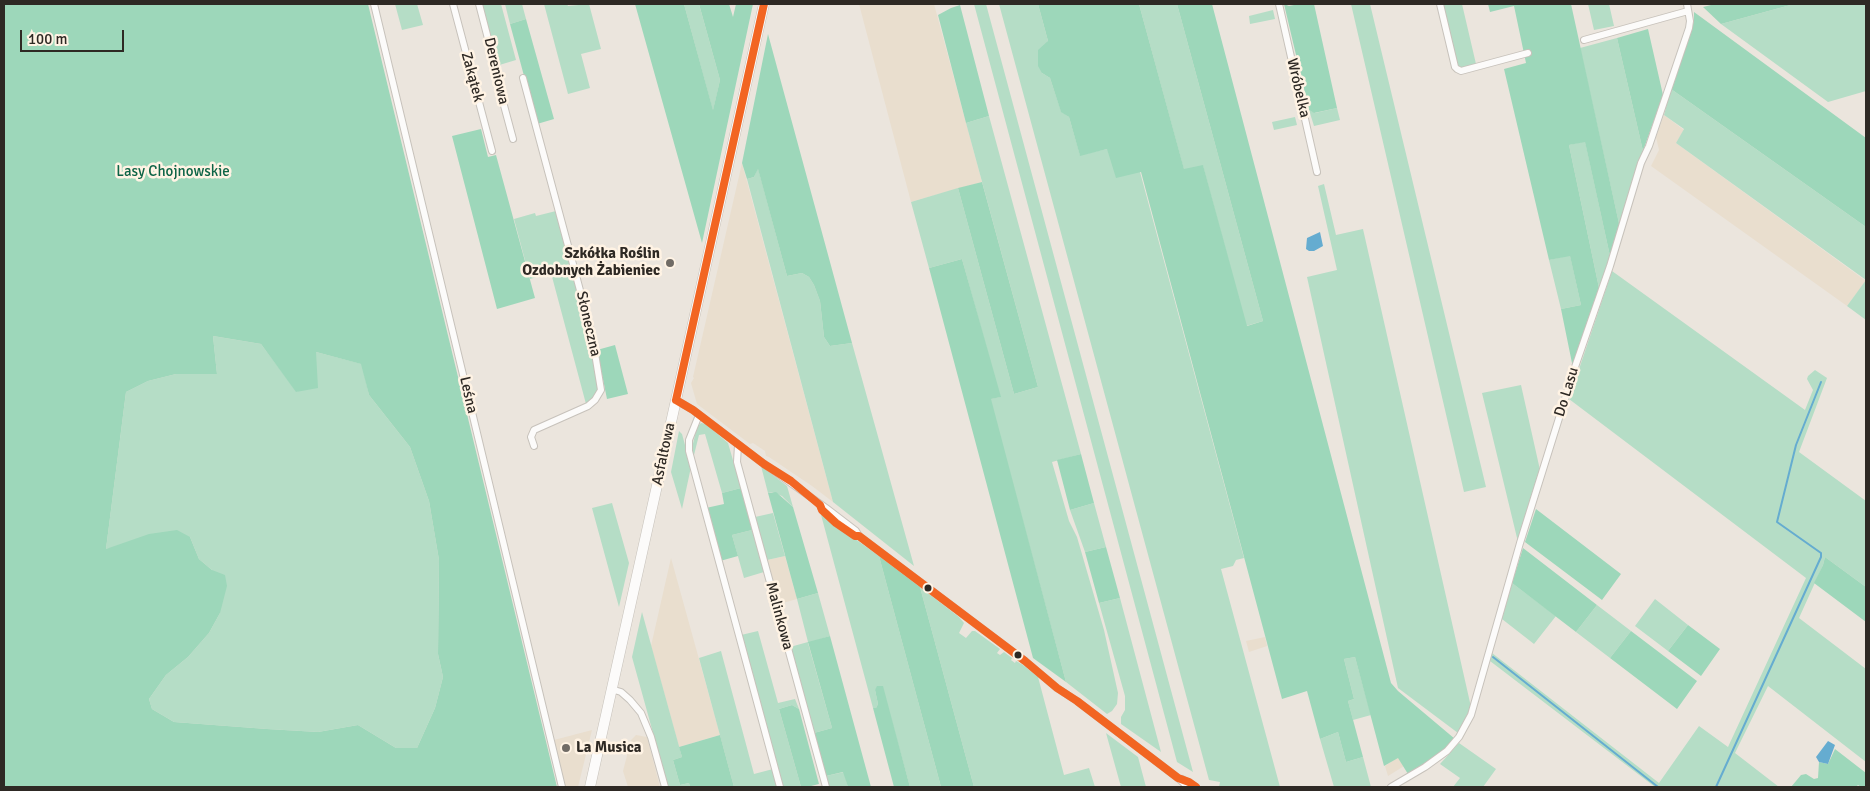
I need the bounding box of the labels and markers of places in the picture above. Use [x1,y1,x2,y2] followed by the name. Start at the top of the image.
[522,245,660,280] place label: Szkółka Roślin Ozdobnych Żabieniec
[664,257,676,269] marker: Szkółka Roślin Ozdobnych Żabieniec
[923,583,933,593] unlabelled marker
[1013,650,1023,660] unlabelled marker
[576,739,642,757] place label: La Musica
[560,742,572,754] marker: La Musica

